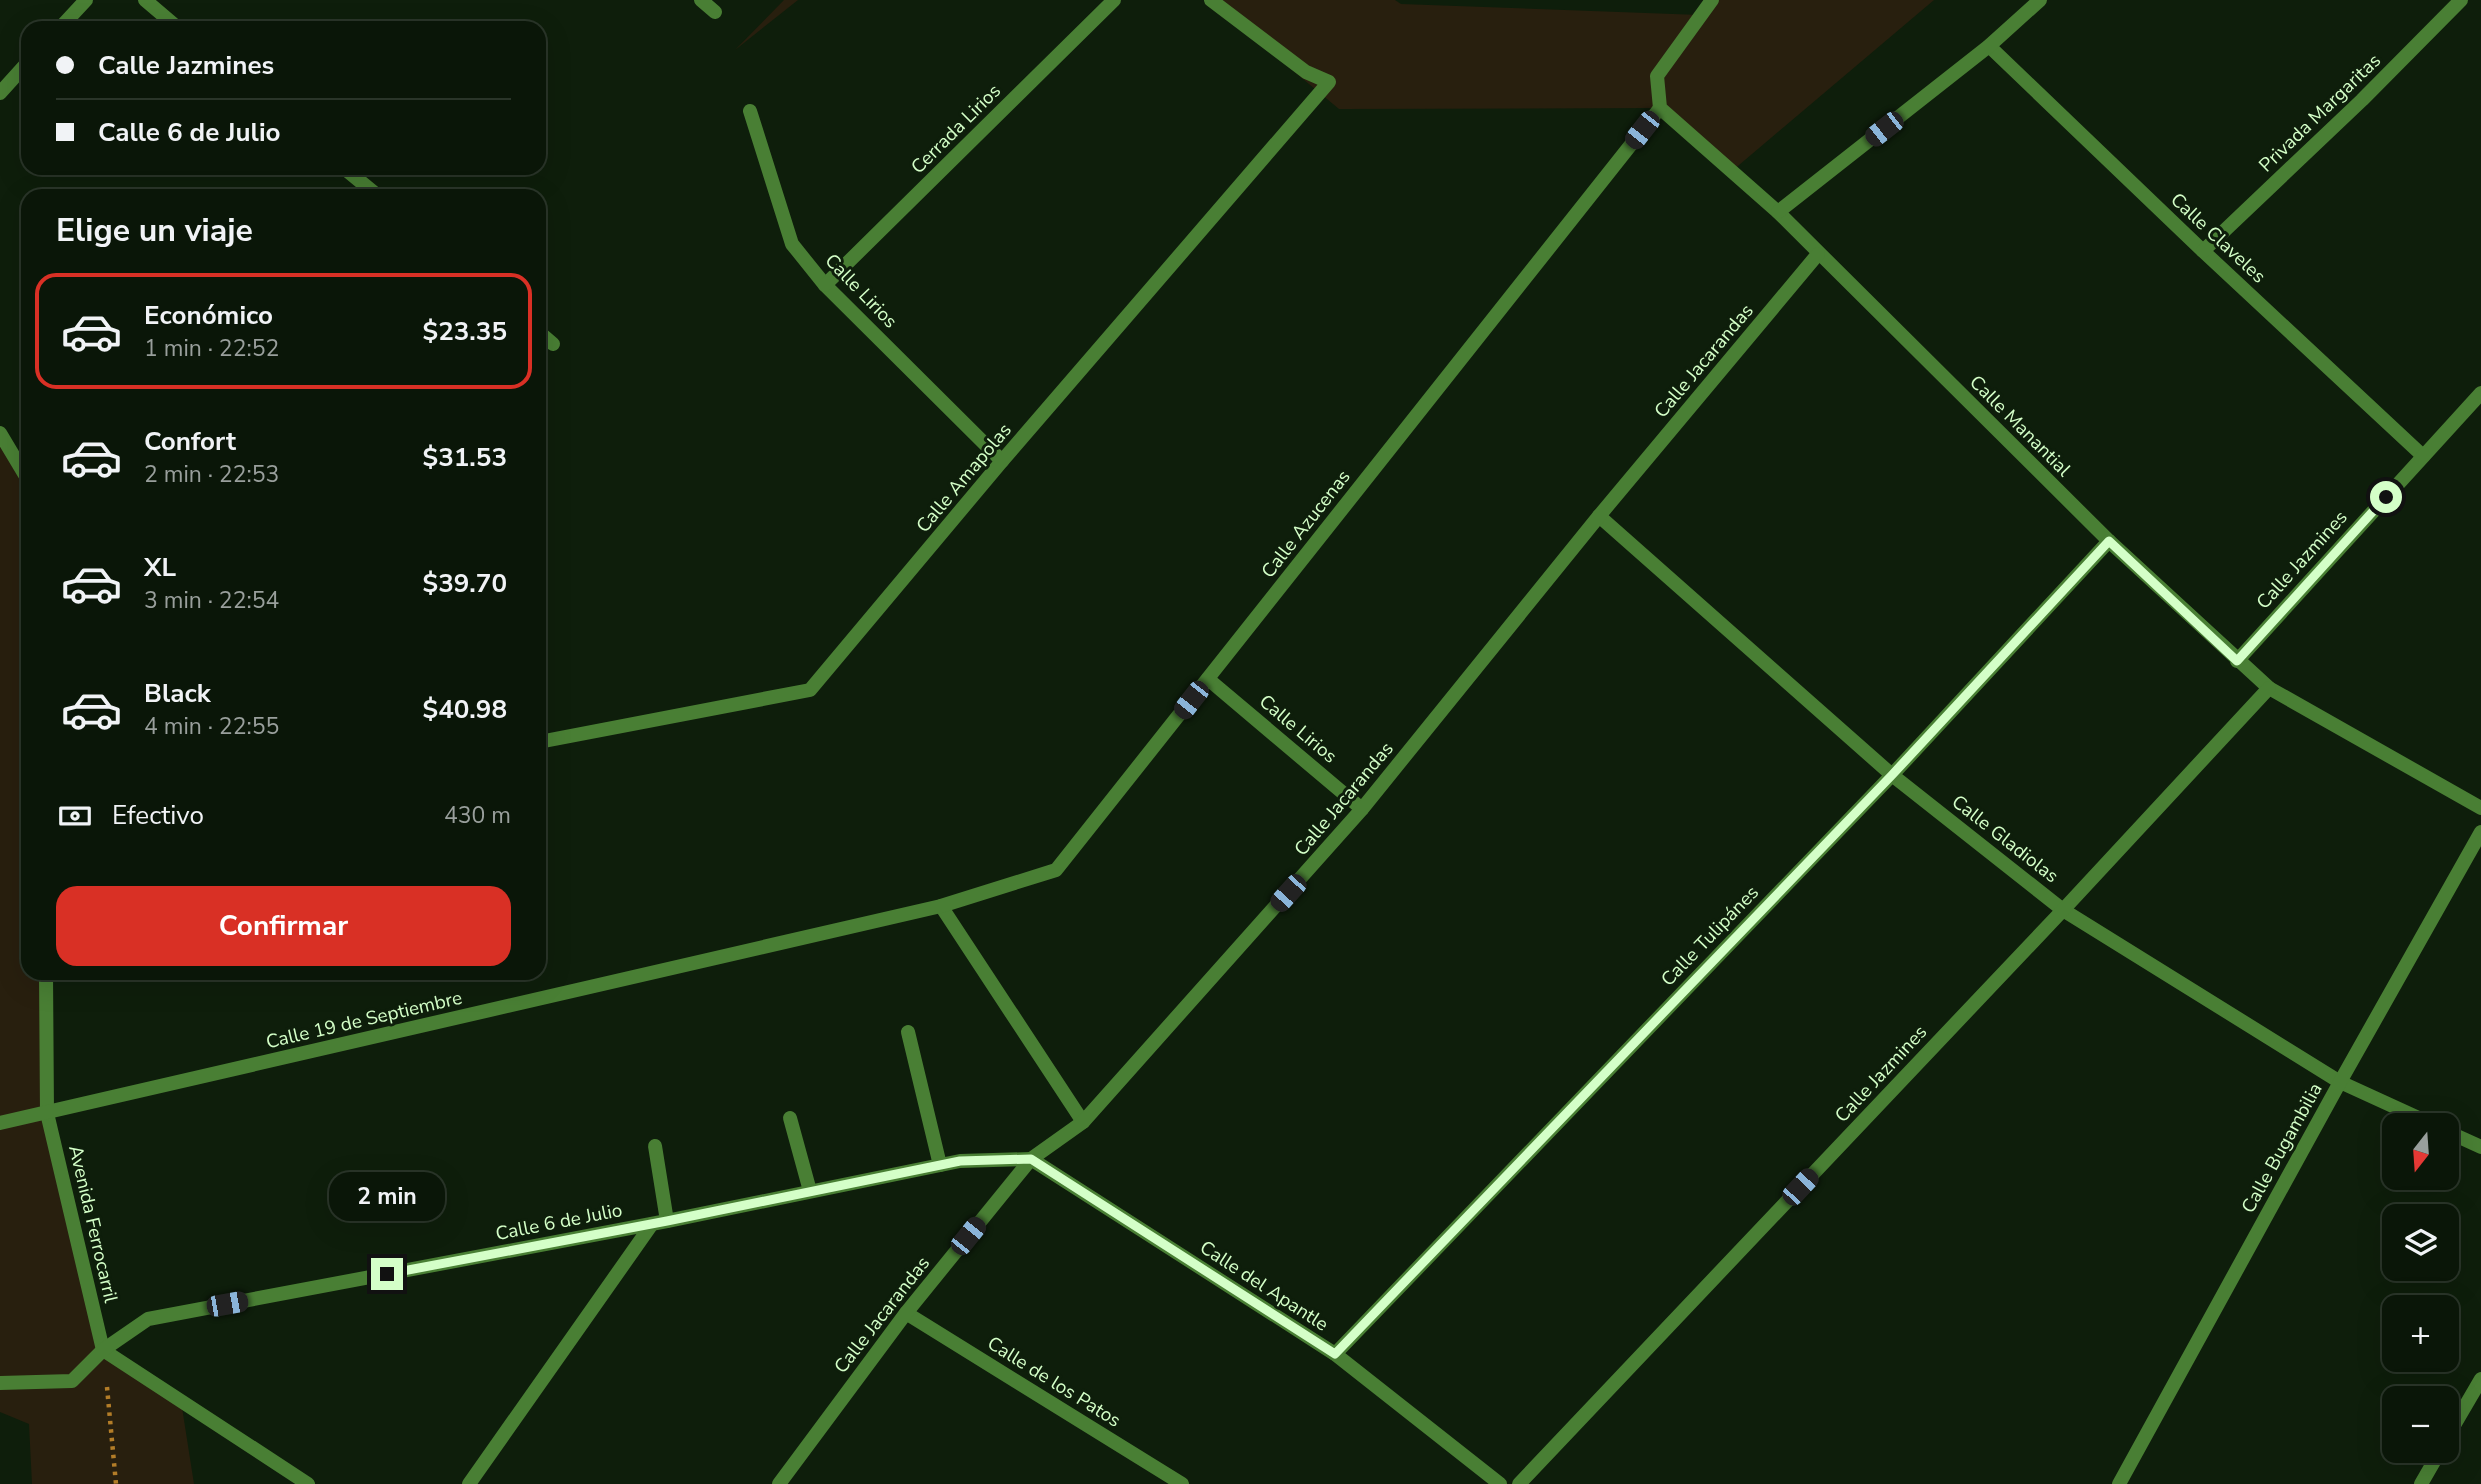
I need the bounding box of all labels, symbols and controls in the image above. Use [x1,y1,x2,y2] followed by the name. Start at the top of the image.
[98,48,274,83] text: Calle Jazmines
[2253,48,2387,178] street label: Privada Margaritas
[905,78,1007,180] street label: Cerrada Lirios
[1621,107,1664,153] car
[1861,108,1908,150] car
[98,115,281,150] text: Calle 6 de Julio
[2165,187,2271,289] street label: Calle Claveles
[56,209,253,252] text: Elige un viaje
[819,248,903,334] street label: Calle Lirios
[144,298,273,333] text: Económico
[1649,298,1759,424] street label: Calle Jacarandas
[60,300,123,363] icon: car
[423,314,507,349] text: $23.35
[144,333,279,364] text: 1 min · 22:52
[1964,370,2077,483] street label: Calle Manantial
[911,418,1017,538] street label: Calle Amapolas
[144,424,236,459] text: Confort
[60,426,123,489] icon: car
[423,440,507,475] text: $31.53
[144,459,279,490] text: 2 min · 22:53
[1256,464,1356,584] street label: Calle Azucenas
[2370,481,2402,513] route start
[2251,505,2353,615] street label: Calle Jazmines
[144,550,176,585] text: XL
[60,552,123,615] icon: car
[423,566,507,601] text: $39.70
[144,585,279,616] text: 3 min · 22:54
[144,676,211,711] text: Black
[1170,677,1213,723] car
[60,678,123,741] icon: car
[1254,689,1342,769] street label: Calle Lirios
[423,692,507,727] text: $40.98
[144,711,279,742] text: 4 min · 22:55
[1289,736,1399,862] street label: Calle Jacarandas
[1946,789,2064,889] street label: Calle Gladiolas
[56,797,94,835] icon: cash
[112,798,204,833] text: Efectivo
[444,800,511,831] text: 430 m
[1267,870,1310,916] car
[1655,880,1765,992] street label: Calle Tulipánes
[56,886,511,966] button: Confirmar
[263,985,465,1055] street label: Calle 19 de Septiembre
[1829,1020,1933,1128] street label: Calle Jazmines
[2235,1078,2329,1218] street label: Calle Bugambilia
[2382,1113,2459,1190] north arrow
[2382,1113,2459,1463] map controls
[62,1143,124,1306] street label: Avenida Ferrocarril
[1778,1164,1823,1210] car
[329,1172,445,1222] callout: 2 min
[357,1181,417,1212] text: 2 min
[493,1197,625,1247] street label: Calle 6 de Julio
[2382,1204,2459,1281] button: layers
[947,1213,990,1259] car
[1195,1235,1333,1337] street label: Calle del Apantle
[828,1251,936,1379] street label: Calle Jacarandas
[371,1258,403,1290] route end
[205,1290,250,1318] car
[2382,1295,2459,1372] button: +
[982,1330,1126,1434] street label: Calle de los Patos
[2382,1386,2459,1463] button: −

